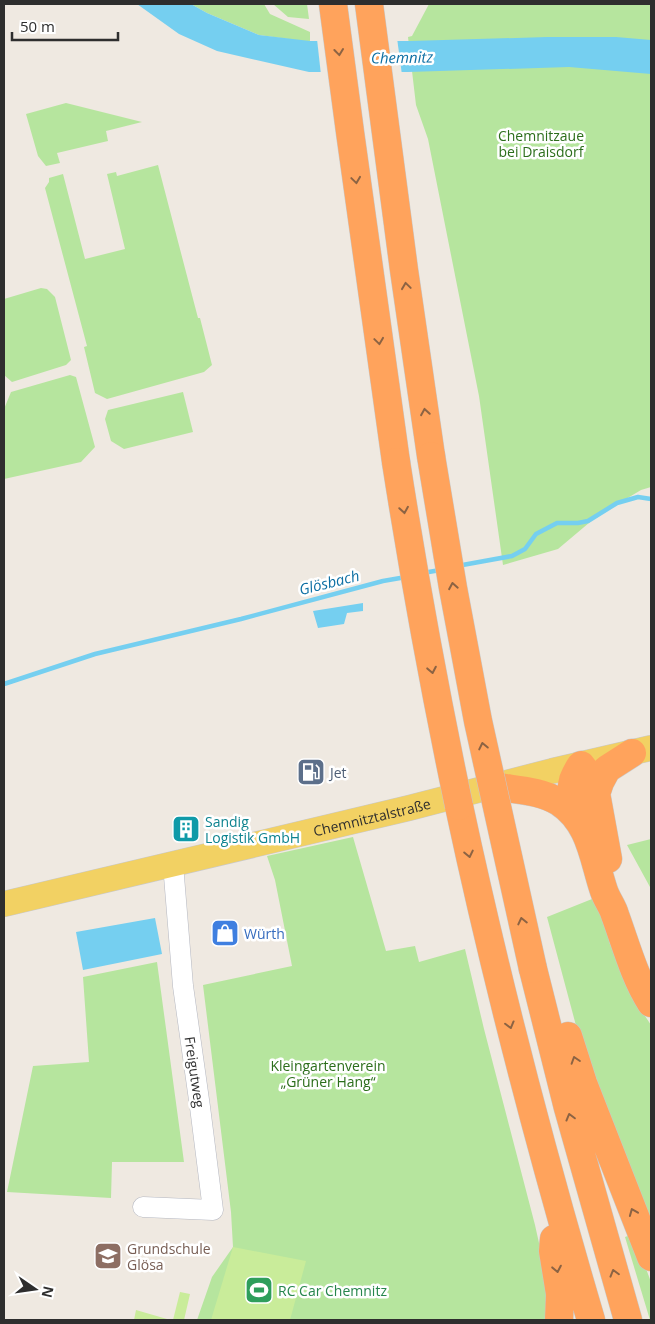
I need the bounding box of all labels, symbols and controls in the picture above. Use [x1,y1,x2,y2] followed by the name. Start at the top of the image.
[12,10,119,42] scale bar
[20,16,55,36] text: 50 m
[371,46,434,68] water label: Chemnitz
[334,48,344,56] one-way arrow
[498,126,585,161] park label: Chemnitzaue bei Draisdorf
[351,176,361,185] one-way arrow
[401,281,412,289] one-way arrow
[373,338,384,346] one-way arrow
[420,408,430,417] one-way arrow
[398,506,408,514] one-way arrow
[297,565,361,599] water label: Glösbach
[448,582,458,590] one-way arrow
[426,666,436,675] one-way arrow
[478,741,489,750] one-way arrow
[296,757,326,787] fuel station icon: Jet
[328,763,347,782] place label: Jet
[311,793,433,840] street label: Chemnitztalstraße
[205,812,300,847] place label: Sandig Logistik GmbH
[171,814,201,844] building icon: Sandig Logistik GmbH
[463,849,474,858] one-way arrow
[517,917,528,926] one-way arrow
[210,918,240,948] shop icon: Würth
[244,924,285,943] place label: Würth
[504,1021,515,1030] one-way arrow
[181,1035,209,1109] street label: Freigutweg
[270,1056,386,1091] park label: Kleingartenverein „Grüner Hang“
[571,1056,581,1065] one-way arrow
[566,1113,576,1121] one-way arrow
[629,1208,639,1216] one-way arrow
[127,1239,211,1274] place label: Grundschule Glösa
[93,1241,123,1271] school or university icon: Grundschule Glösa
[10,1264,60,1314] north arrow
[551,1264,561,1273] one-way arrow
[610,1270,620,1278] one-way arrow
[244,1275,274,1305] sports icon: RC Car Chemnitz
[278,1281,387,1300] place label: RC Car Chemnitz
[38,1284,59,1300] text: N

